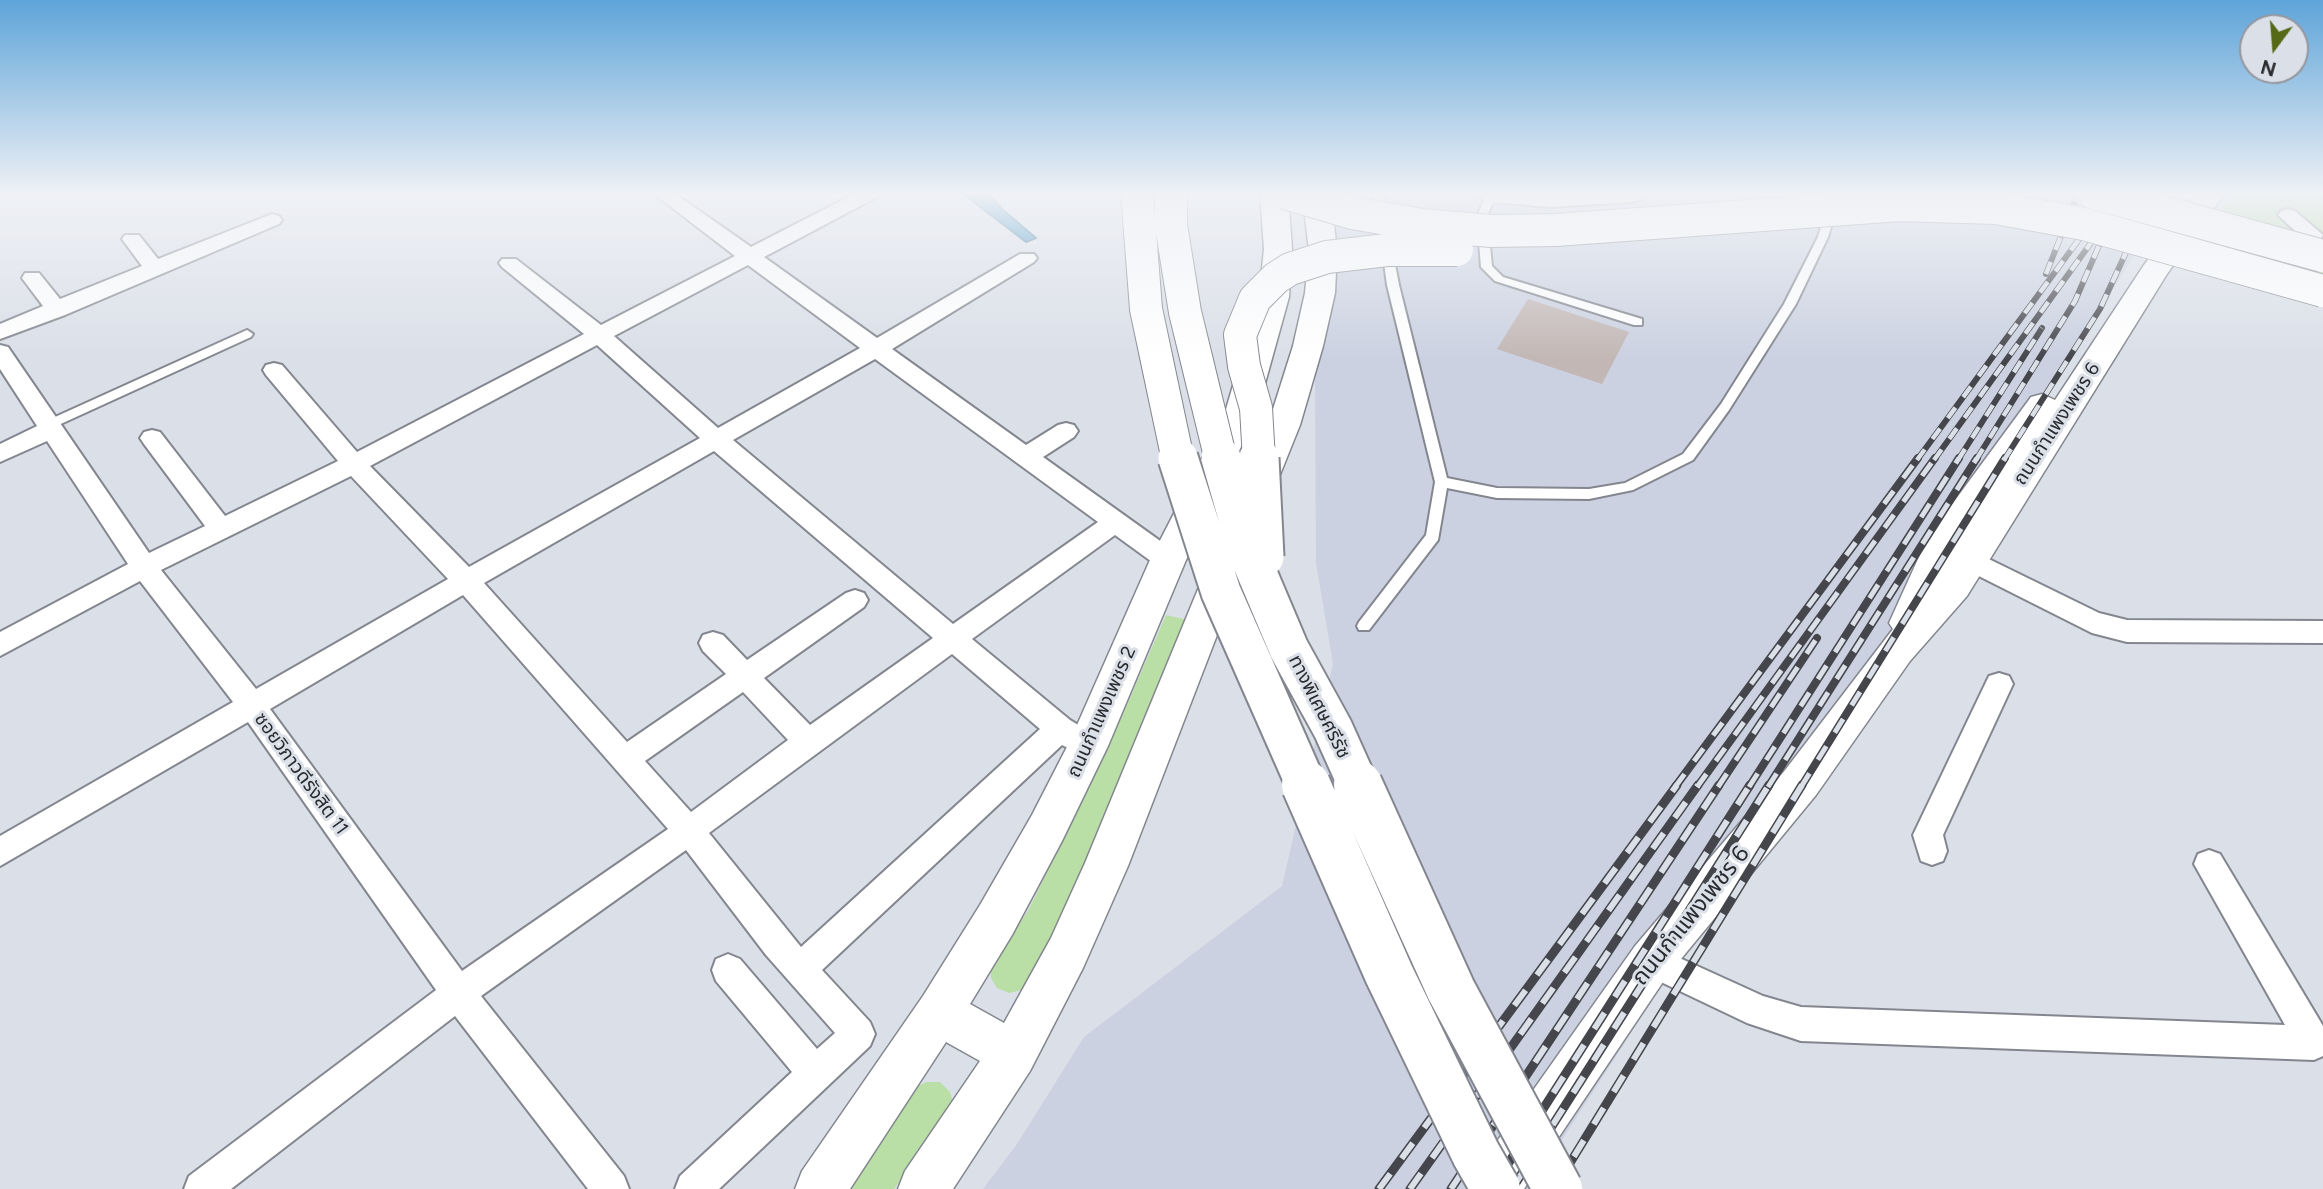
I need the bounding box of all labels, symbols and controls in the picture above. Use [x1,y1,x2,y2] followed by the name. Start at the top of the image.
[2239,14,2309,84] north arrow
[2258,55,2279,81] text: N
[2009,359,2105,489] street label: ถนนกำแพงเพชร 6
[1063,643,1141,781] street label: ถนนกำแพงเพชร 2
[1283,651,1355,763] street label: ทางพิเศษศรีรัช
[249,709,353,839] street label: ซอยวิภาวดีรังสิต 11
[1626,841,1756,991] street label: ถนนกำแพงเพชร 6

